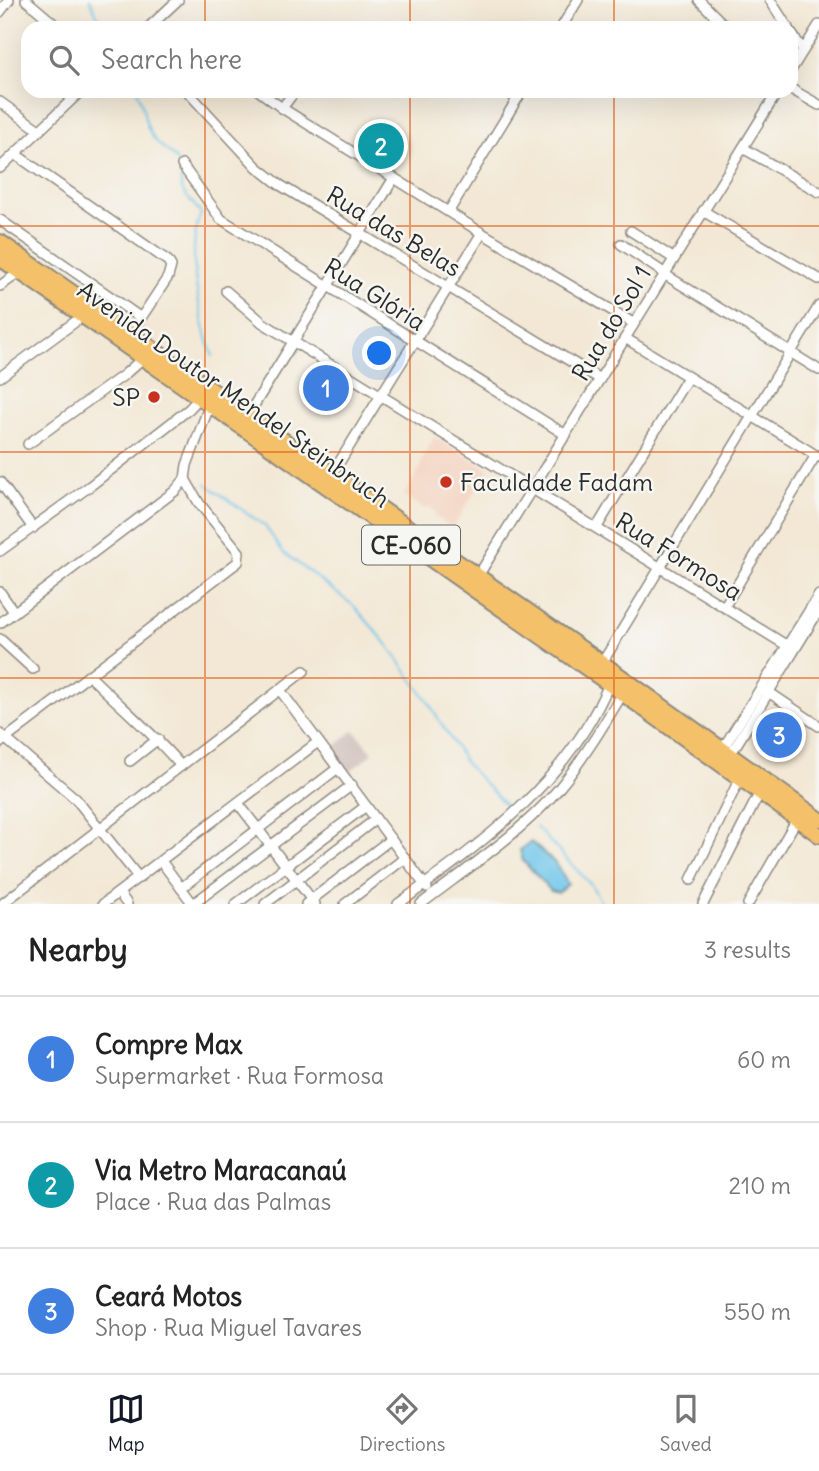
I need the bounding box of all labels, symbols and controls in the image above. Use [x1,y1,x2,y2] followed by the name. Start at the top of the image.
[21,21,798,98] search box
[45,41,83,79] icon: search
[101,43,242,76] text: Search here
[358,120,404,172] pin: 2
[321,179,467,283] street label: Rua das Belas
[319,251,431,337] street label: Rua Glória
[565,260,657,386] street label: Rua do Sol 1
[72,274,396,514] street label: Avenida Doutor Mendel Steinbruch
[362,336,396,370] your location
[303,362,349,414] pin: 1
[112,382,140,412] place label: SP
[146,389,162,405] marker: SP
[460,467,653,497] place label: Faculdade Fadam
[438,474,454,490] marker: Faculdade Fadam
[610,505,748,607] street label: Rua Formosa
[362,526,460,565] road number: CE-060
[756,709,802,761] pin: 3
[28,931,128,969] text: Nearby
[704,935,791,964] text: 3 results
[95,1028,243,1061] text: Compre Max
[46,1045,56,1074] text: 1
[737,1045,791,1074] text: 60 m
[95,1061,384,1090] text: Supermarket · Rua Formosa
[95,1154,347,1187] text: Via Metro Maracanaú
[45,1171,57,1200] text: 2
[728,1171,791,1200] text: 210 m
[95,1187,331,1216] text: Place · Rua das Palmas
[95,1280,242,1313] text: Ceará Motos
[44,1297,58,1326] text: 3
[724,1297,791,1326] text: 550 m
[95,1313,362,1342] text: Shop · Rua Miguel Tavares
[107,1390,145,1456] tab: Map
[360,1390,445,1456] tab: Directions
[660,1390,712,1456] tab: Saved

